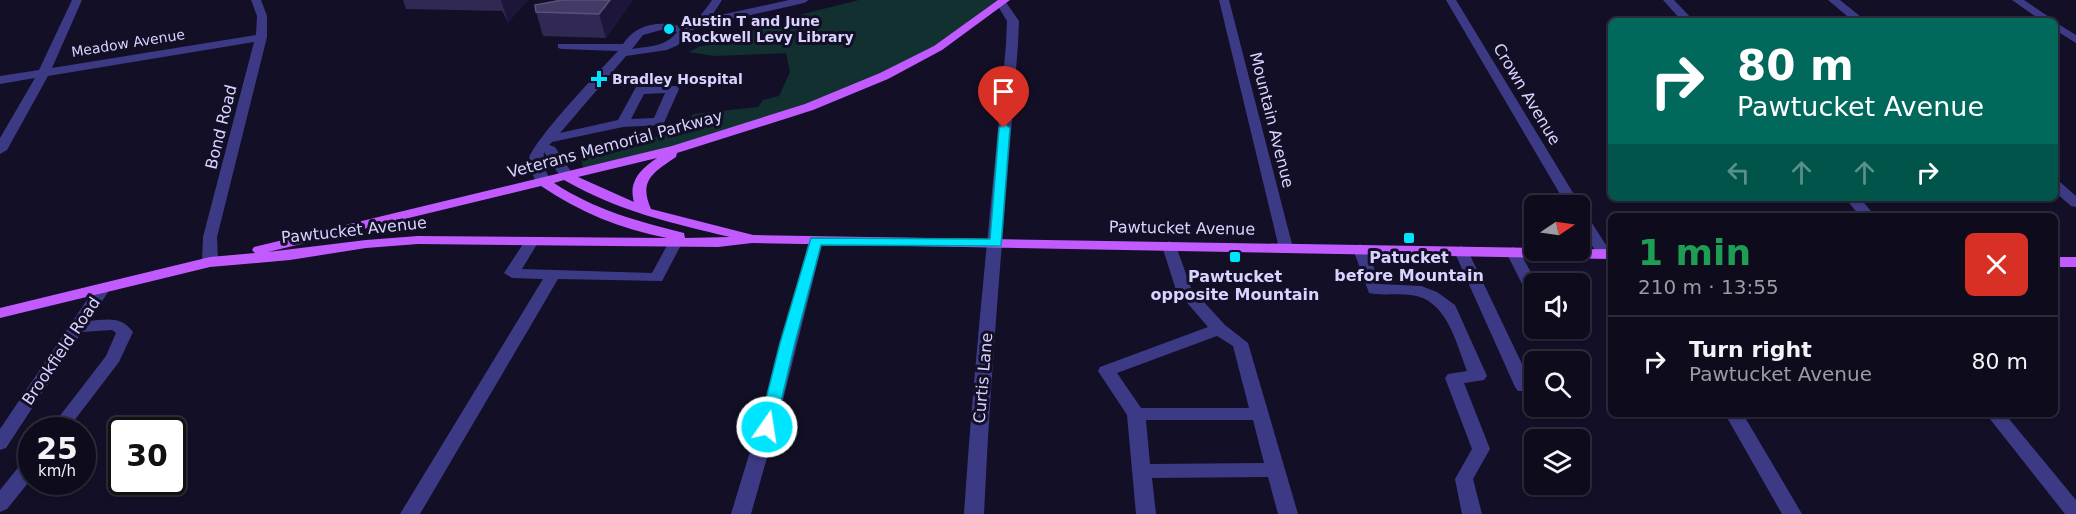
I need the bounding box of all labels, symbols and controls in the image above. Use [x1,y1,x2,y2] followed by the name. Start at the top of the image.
[681,13,854,45] place label: Austin T and June Rockwell Levy Library
[662,22,676,36] marker: Austin T and June Rockwell Levy Library
[70,26,186,60] street label: Meadow Avenue
[1489,40,1565,148] street label: Crown Avenue
[1737,41,1854,90] text: 80 m
[1638,42,1716,120] icon: right
[1246,50,1298,190] street label: Mountain Avenue
[978,66,1029,128] pin
[590,70,608,88] marker: Bradley Hospital
[612,71,743,87] place label: Bradley Hospital
[987,75,1020,108] icon: arrive
[201,83,241,171] street label: Bond Road
[1737,91,1984,122] text: Pawtucket Avenue
[505,106,725,182] street label: Veterans Memorial Parkway
[1722,156,1755,189] icon: left
[1785,156,1818,189] icon: ahead
[1848,156,1881,189] icon: ahead
[1911,156,1944,189] icon: right
[1524,195,1590,261] north arrow
[1524,195,1590,495] map controls
[280,213,428,247] street label: Pawtucket Avenue
[1109,217,1255,239] street label: Pawtucket Avenue
[1402,231,1416,245] marker: Patucket before Mountain
[1638,232,1751,273] text: 1 min
[1965,233,2028,296] button: close
[1334,248,1484,285] place label: Patucket before Mountain
[1228,250,1242,264] marker: Pawtucket opposite Mountain
[1151,267,1319,304] place label: Pawtucket opposite Mountain
[1524,273,1590,339] button: sound
[1638,275,1779,299] text: 210 m · 13:55
[18,294,104,408] street label: Brookfield Road
[970,332,996,424] street label: Curtis Lane
[1689,337,1812,362] text: Turn right
[1638,345,1671,378] icon: right
[1972,349,2028,374] text: 80 m
[1524,351,1590,417] button: search
[1689,362,1872,386] text: Pawtucket Avenue
[735,395,799,459] position arrow
[108,417,186,495] speed limit sign: 30
[1524,429,1590,495] button: layers
[36,431,78,466] text: 25
[38,462,76,480] text: km/h

